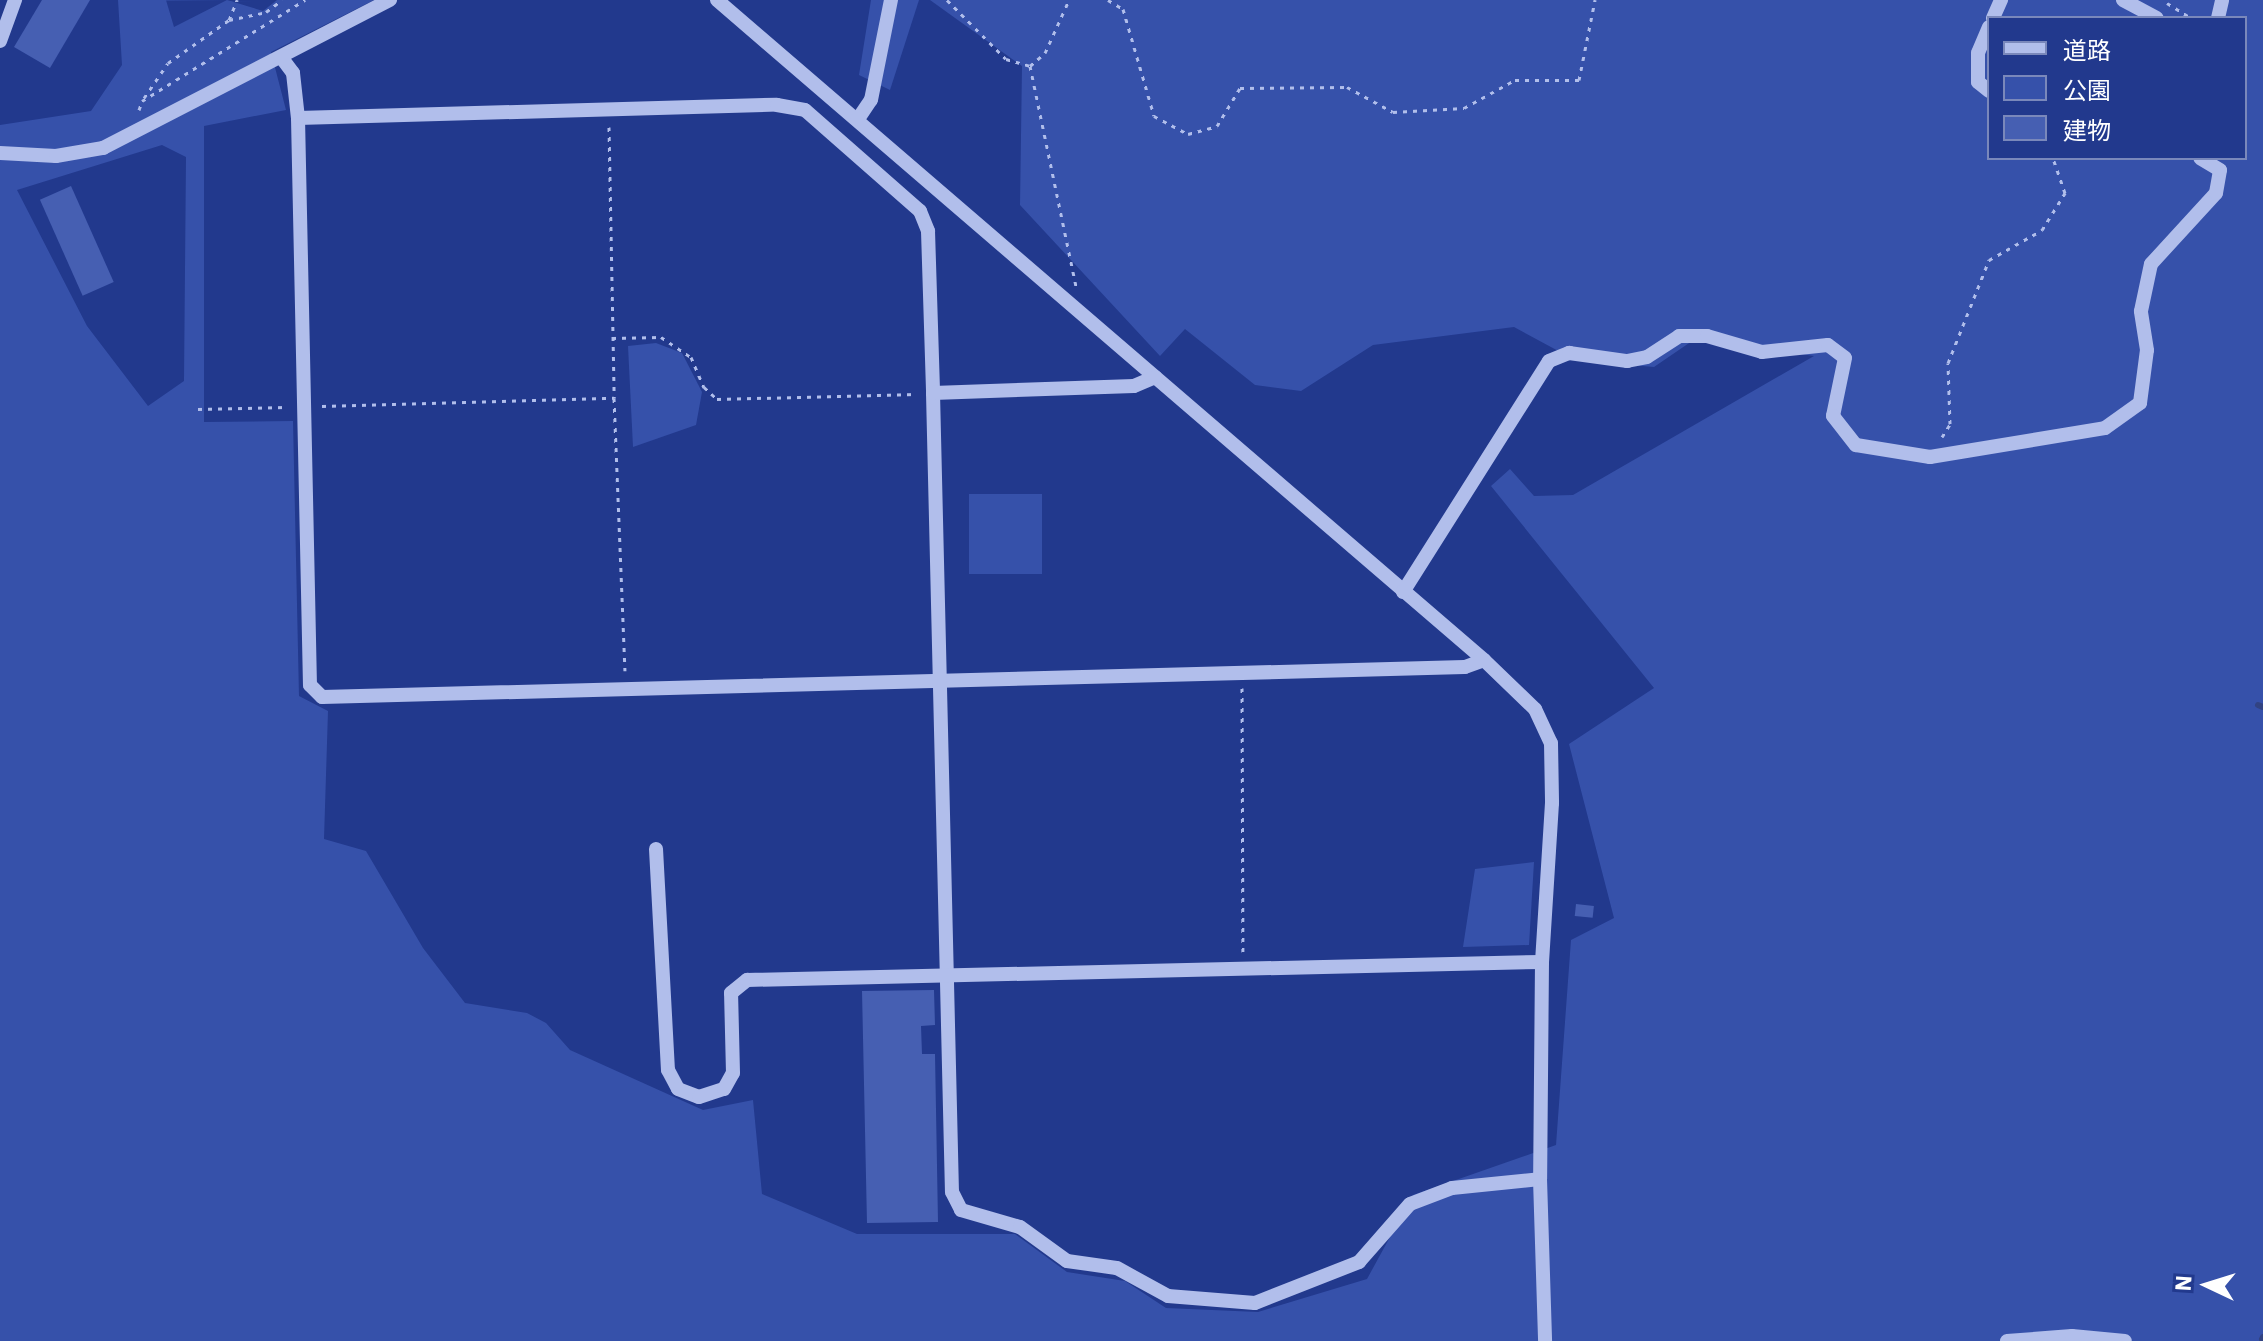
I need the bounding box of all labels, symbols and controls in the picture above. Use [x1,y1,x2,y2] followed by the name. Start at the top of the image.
[1987,16,2247,160] legend
[2063,34,2111,66] text: 道路
[2063,74,2111,106] text: 公園
[2063,114,2111,146] text: 建物
[2167,1245,2247,1325] north arrow
[2168,1274,2198,1292] text: N

